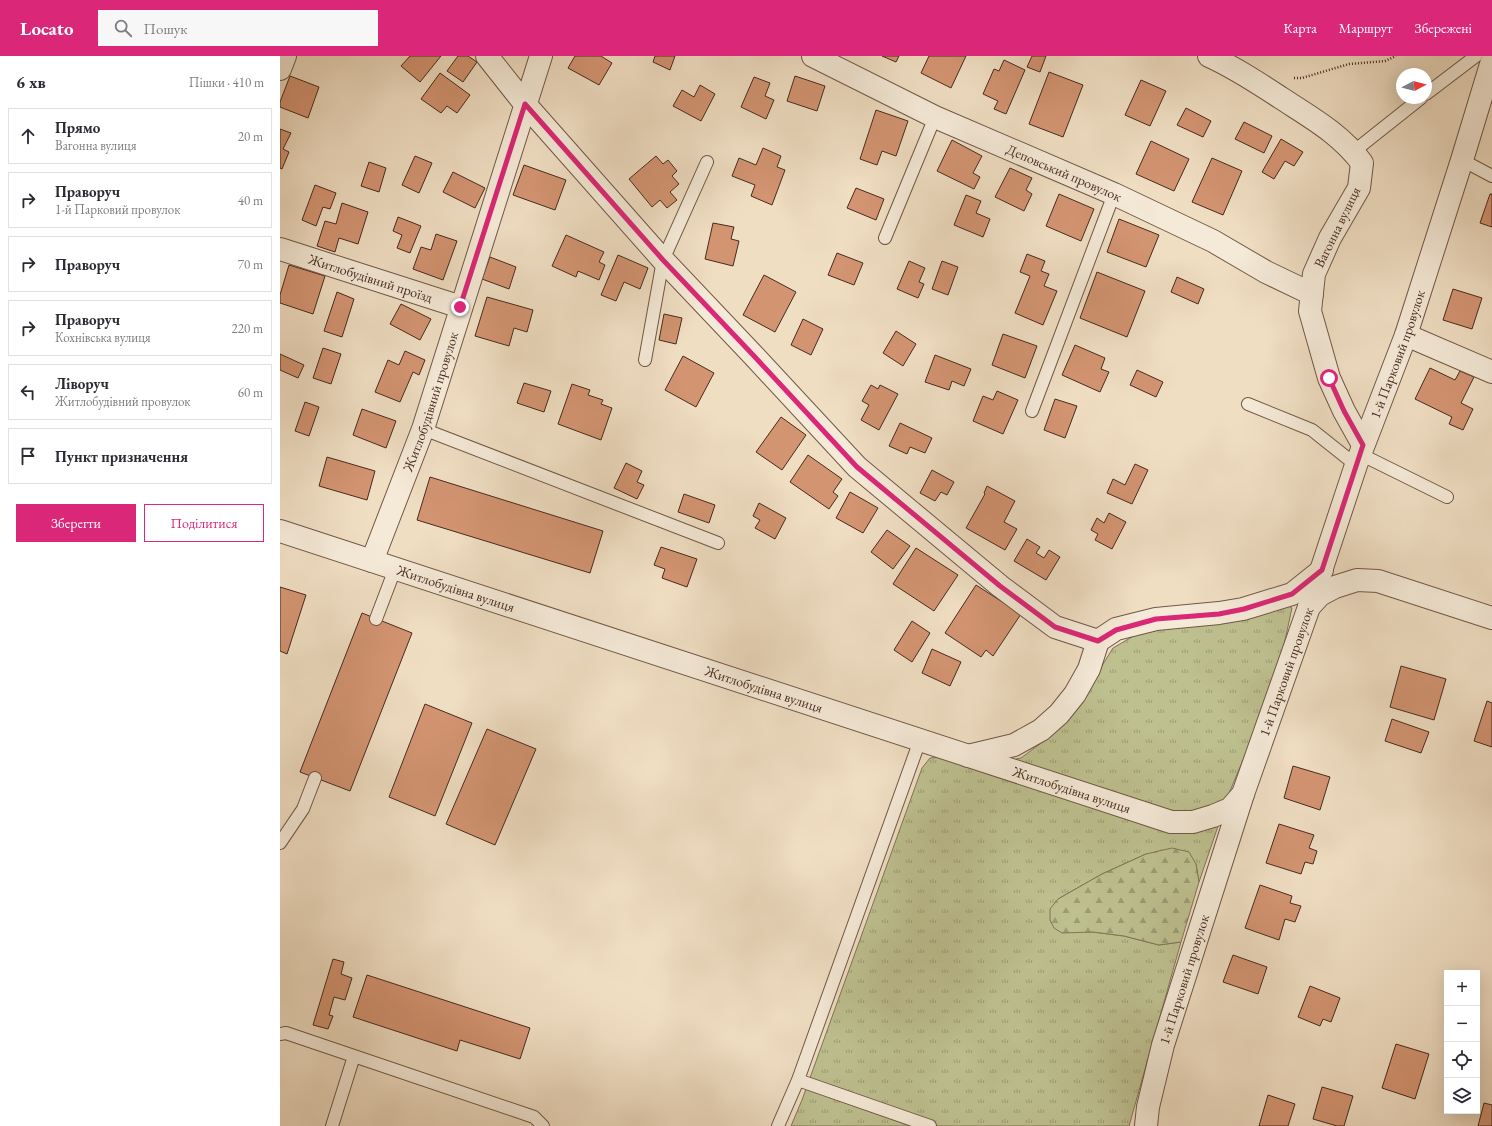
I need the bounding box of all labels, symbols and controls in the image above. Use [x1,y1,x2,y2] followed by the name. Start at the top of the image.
[98,10,378,46] search box
[20,16,74,41] text: Locato
[112,17,134,39] icon: search
[144,19,188,38] text: Пошук
[1283,19,1317,37] text: Карта
[1339,19,1393,37] text: Маршрут
[1415,19,1472,37] text: Збережені
[1396,68,1432,104] north arrow
[16,71,46,93] text: 6 хв
[189,74,264,91] text: Пішки · 410 m
[55,118,100,137] text: Прямо
[17,125,39,147] icon: ahead
[238,128,263,145] text: 20 m
[55,137,136,154] text: Вагонна вулиця
[1004,140,1125,206] street label: Деповський провулок
[55,182,120,201] text: Праворуч
[1310,184,1364,270] street label: Вагонна вулиця
[17,189,39,211] icon: right
[238,192,263,209] text: 40 m
[55,201,181,218] text: 1-й Парковий провулок
[305,249,435,306] street label: Житлобудівний проїзд
[17,253,39,275] icon: right
[55,255,120,274] text: Праворуч
[238,256,263,273] text: 70 m
[1366,287,1429,421] street label: 1-й Парковий провулок
[451,298,469,316] route end
[55,310,120,329] text: Праворуч
[17,317,39,339] icon: right
[232,320,263,337] text: 220 m
[55,329,151,346] text: Кохнівська вулиця
[398,329,462,475] street label: Житлобудівний провулок
[1320,369,1338,387] route start
[55,374,109,393] text: Ліворуч
[17,381,39,403] icon: left
[238,384,263,401] text: 60 m
[55,393,191,410] text: Житлобудівний провулок
[17,445,39,467] icon: arrive
[55,447,188,466] text: Пункт призначення
[16,504,136,542] button: Зберегти
[144,504,264,542] button: Поділитися
[394,560,517,616] street label: Житлобудівна вулиця
[1255,605,1317,739] street label: 1-й Парковий провулок
[702,661,825,717] street label: Житлобудівна вулиця
[1010,762,1133,817] street label: Житлобудівна вулиця
[1155,912,1213,1046] street label: 1-й Парковий провулок
[1444,970,1480,1114] map controls
[1444,970,1480,1006] button: +
[1444,1006,1480,1042] button: −
[1444,1042,1480,1078] button: locate
[1444,1078,1480,1114] button: layers

